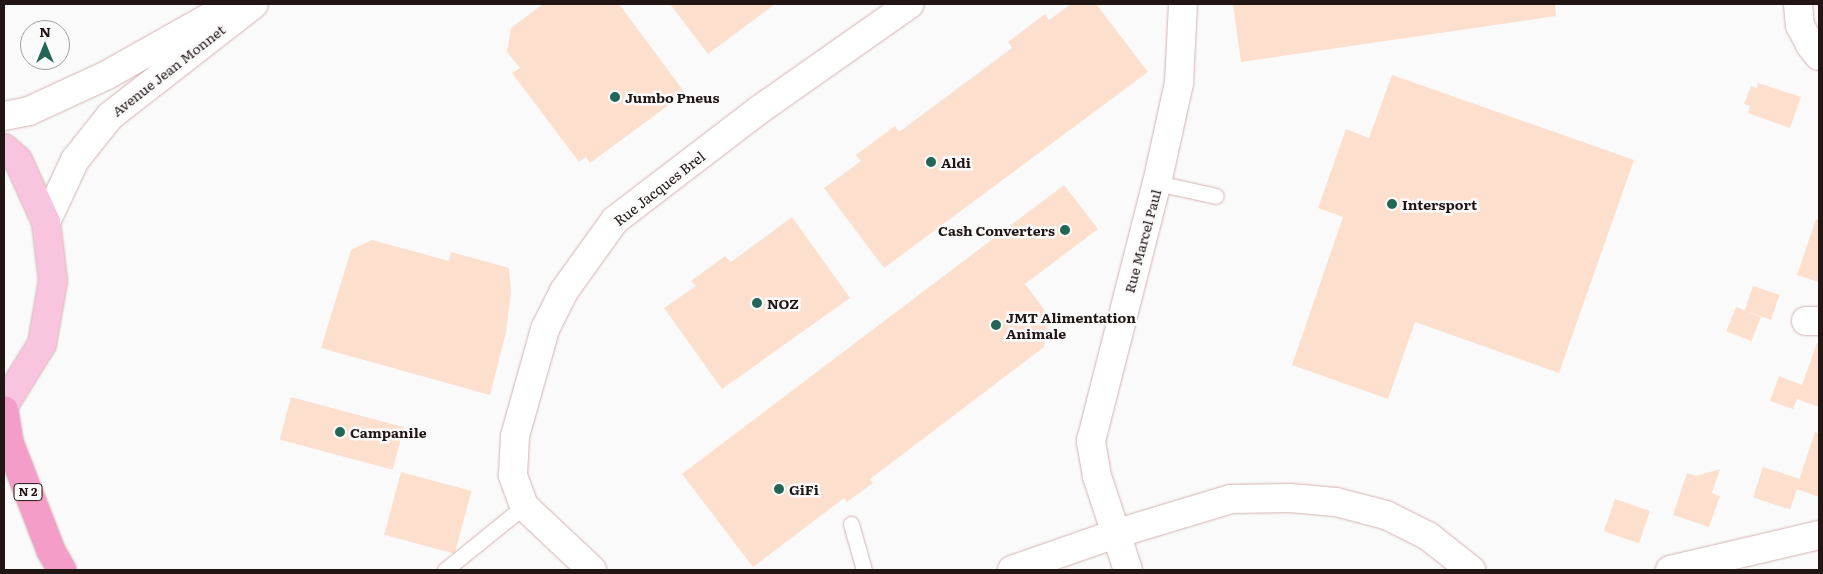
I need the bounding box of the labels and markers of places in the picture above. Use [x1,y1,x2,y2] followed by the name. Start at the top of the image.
[625,89,720,105] place label: Jumbo Pneus
[609,91,621,103] marker: Jumbo Pneus
[941,154,971,170] place label: Aldi
[925,156,937,168] marker: Aldi
[1402,196,1477,212] place label: Intersport
[1386,198,1398,210] marker: Intersport
[938,222,1055,238] place label: Cash Converters
[1059,224,1071,236] marker: Cash Converters
[767,295,799,311] place label: NOZ
[751,297,763,309] marker: NOZ
[1006,309,1136,342] place label: JMT Alimentation Animale
[990,319,1002,331] marker: JMT Alimentation Animale
[350,424,427,440] place label: Campanile
[334,426,346,438] marker: Campanile
[789,481,819,497] place label: GiFi
[773,483,785,495] marker: GiFi

